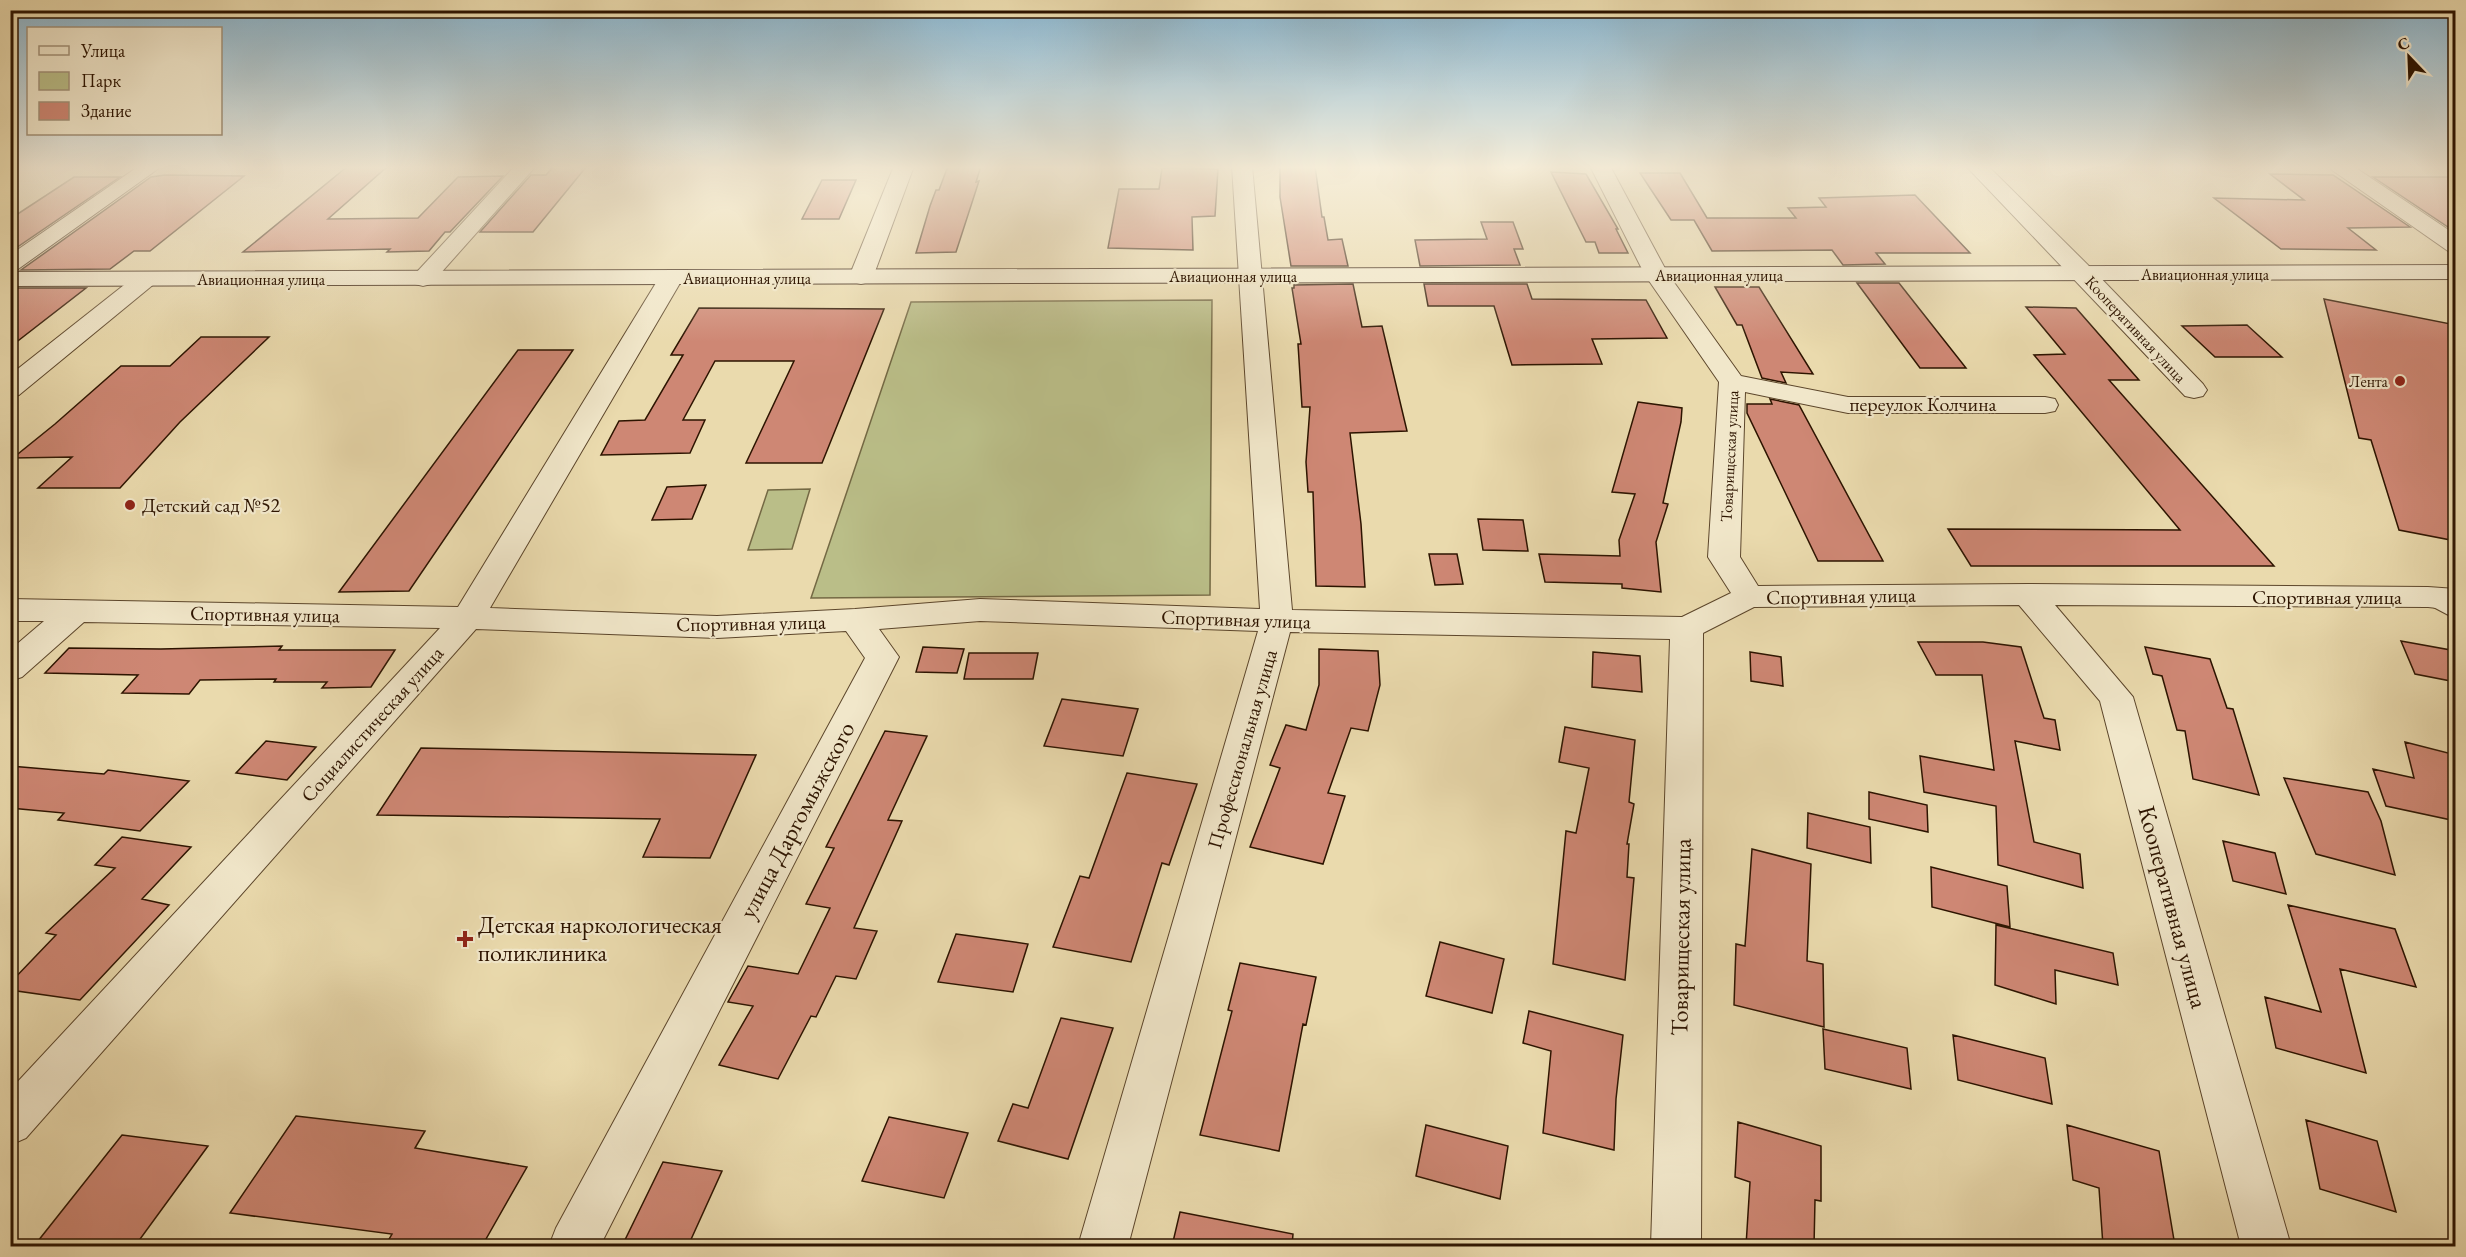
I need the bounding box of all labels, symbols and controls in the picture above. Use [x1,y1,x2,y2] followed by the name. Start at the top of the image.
[27,27,222,135] legend
[2379,27,2439,87] north arrow
[2394,32,2413,56] text: С
[80,39,126,62] text: Улица
[81,69,121,92] text: Парк
[81,99,131,122] text: Здание
[2140,264,2270,285] street label: Авиационная улица
[1654,265,1784,286] street label: Авиационная улица
[1168,266,1298,287] street label: Авиационная улица
[682,268,812,289] street label: Авиационная улица
[196,269,326,290] street label: Авиационная улица
[2081,271,2191,388] street label: Кооперативная улица
[2349,371,2389,392] place label: Лента
[2393,374,2407,388] marker: Лента
[1716,389,1743,522] street label: Товарищеская улица
[1849,391,1997,417] street label: переулок Колчина
[142,492,280,518] place label: Детский сад №52
[123,498,137,512] marker: Детский сад №52
[1766,582,1916,610] street label: Спортивная улица
[2252,584,2402,610] street label: Спортивная улица
[190,600,340,628] street label: Спортивная улица
[1161,603,1311,635] street label: Спортивная улица
[676,609,826,637] street label: Спортивная улица
[295,640,449,807] street label: Социалистическая улица
[1201,646,1283,852] street label: Профессиональная улица
[732,716,862,924] street label: улица Даргомыжского
[2132,802,2216,1012] street label: Кооперативная улица
[1663,837,1698,1036] street label: Товарищеская улица
[478,909,722,968] place label: Детская наркологическая поликлиника
[456,930,474,948] marker: Детская наркологическая поликлиника

